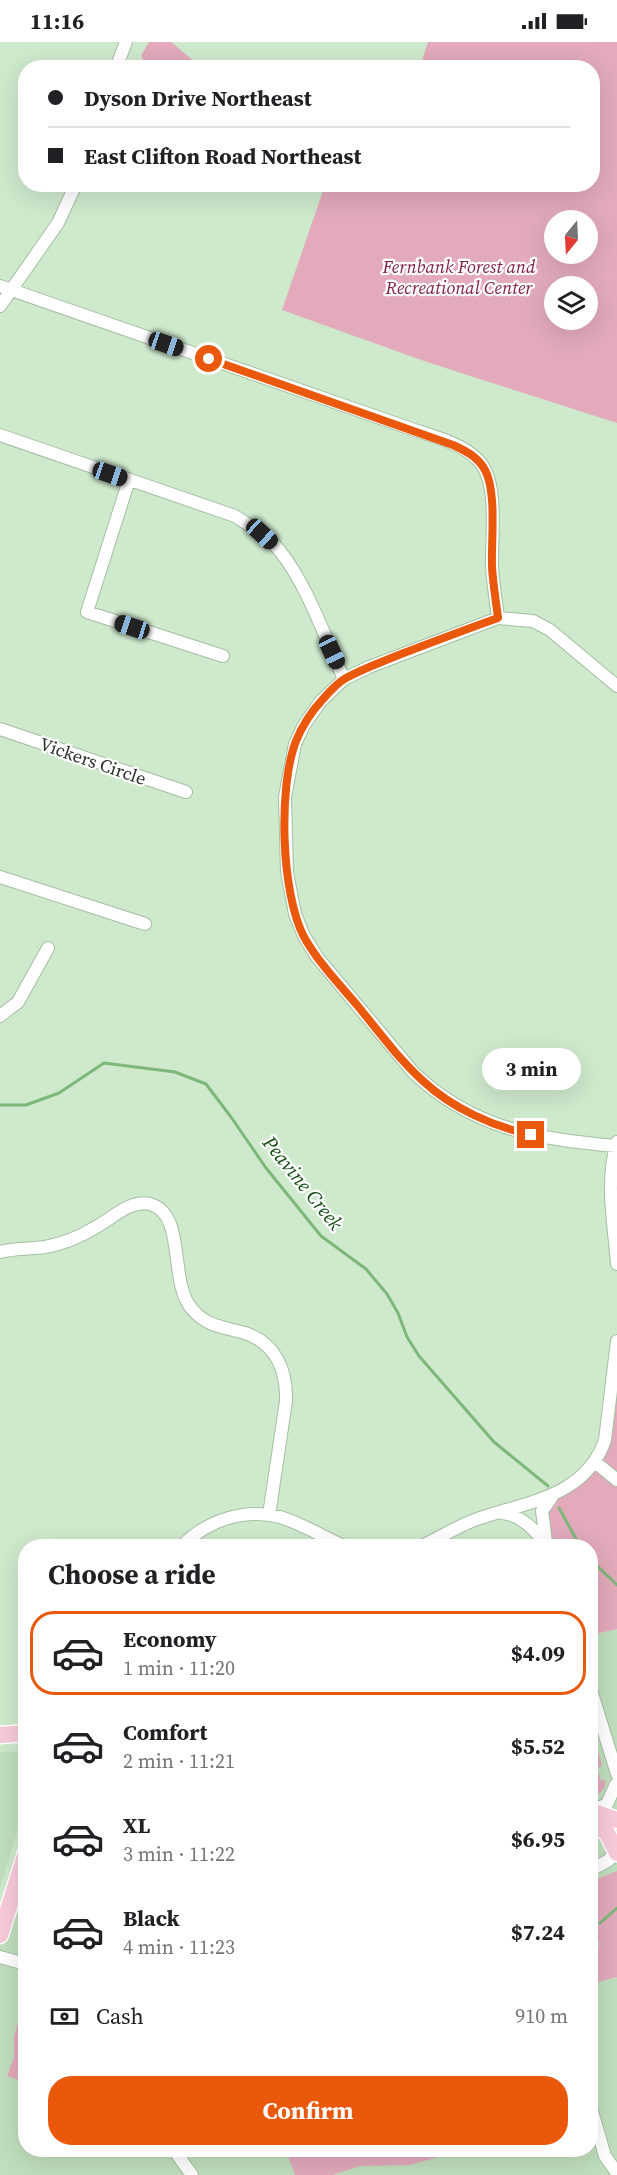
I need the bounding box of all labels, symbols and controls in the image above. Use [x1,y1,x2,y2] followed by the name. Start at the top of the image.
[30,6,84,36] text: 11:16
[84,83,312,113] text: Dyson Drive Northeast
[84,141,361,171] text: East Clifton Road Northeast
[544,210,598,264] north arrow
[544,210,598,330] map controls
[382,254,536,300] park label: Fernbank Forest and Recreational Center
[544,276,598,330] button: layers
[146,330,186,358] car
[195,345,222,372] route start
[90,460,130,488] car
[243,515,281,553] car
[112,613,152,641] car
[316,632,348,672] car
[36,731,150,791] street label: Vickers Circle
[482,1048,580,1090] callout: 3 min
[506,1055,557,1083] text: 3 min
[517,1121,544,1148] route end
[256,1129,350,1237] water label: Peavine Creek
[48,1556,216,1593] text: Choose a ride
[123,1624,217,1654] text: Economy
[51,1626,105,1680] icon: car
[511,1638,565,1668] text: $4.09
[123,1654,235,1682] text: 1 min · 11:20
[123,1717,207,1747] text: Comfort
[51,1719,105,1773] icon: car
[511,1731,565,1761] text: $5.52
[123,1747,235,1775] text: 2 min · 11:21
[123,1810,150,1840] text: XL
[51,1812,105,1866] icon: car
[511,1824,565,1854] text: $6.95
[123,1840,235,1868] text: 3 min · 11:22
[123,1903,180,1933] text: Black
[51,1905,105,1959] icon: car
[511,1917,565,1947] text: $7.24
[123,1933,235,1961] text: 4 min · 11:23
[48,2000,81,2033] icon: cash
[96,2001,144,2031] text: Cash
[515,2002,568,2030] text: 910 m
[48,2076,568,2145] button: Confirm

